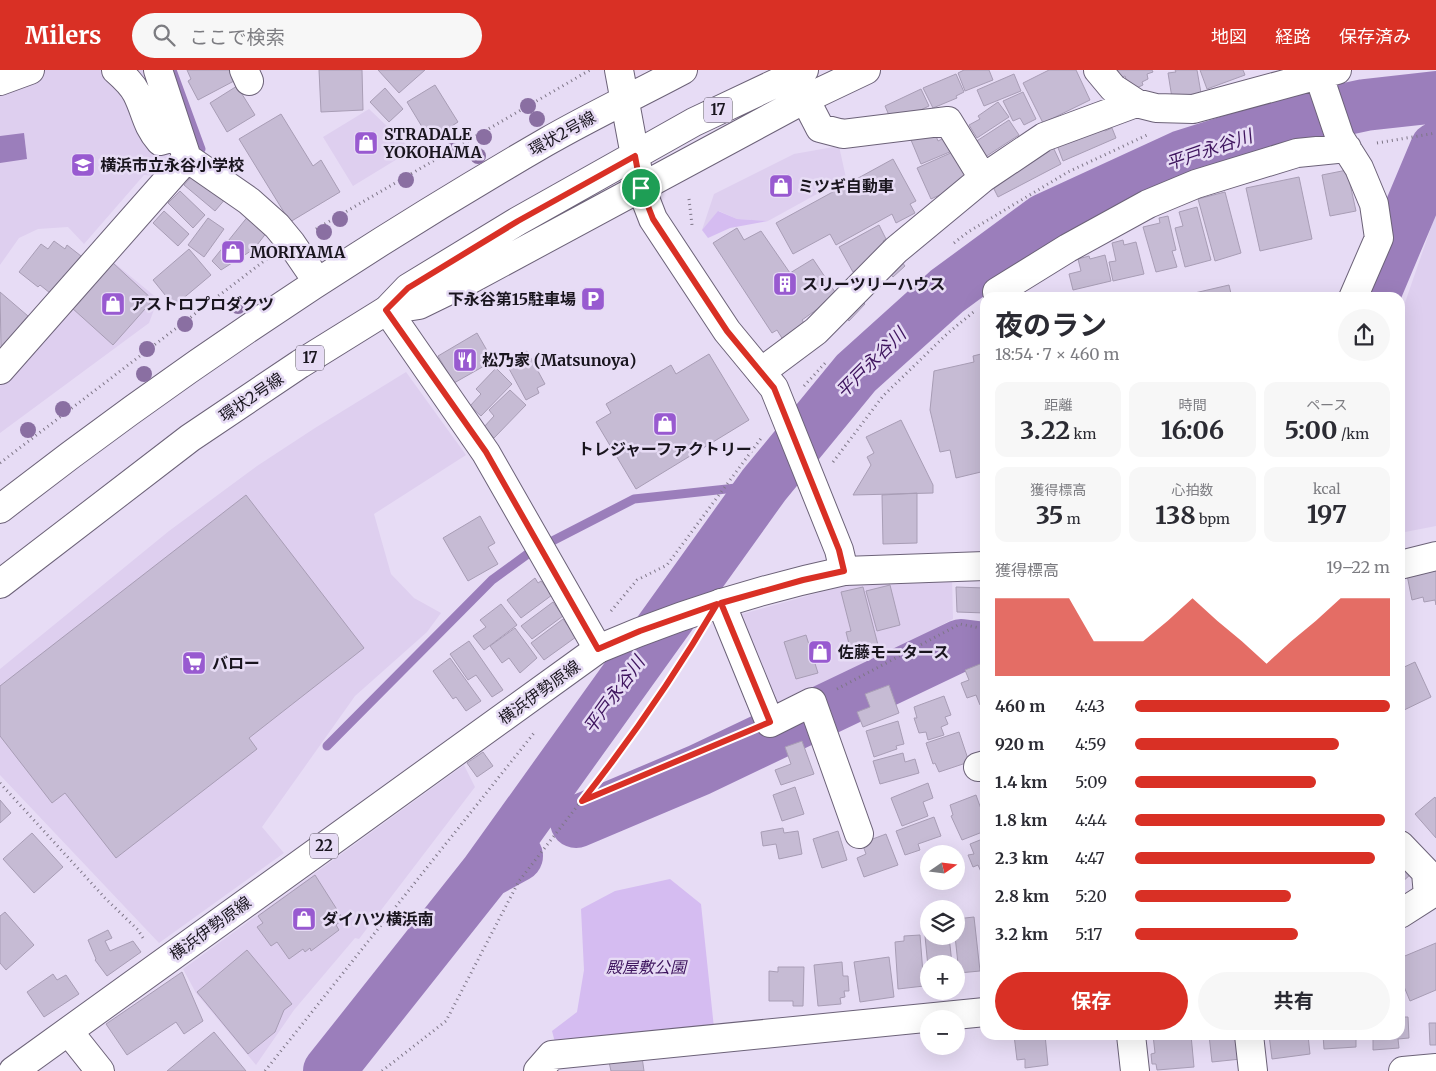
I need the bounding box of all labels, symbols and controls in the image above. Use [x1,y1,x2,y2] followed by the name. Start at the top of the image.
[132,13,482,58] search box
[25,20,102,51] text: Milers
[150,21,178,49] icon: search
[190,25,285,49] text: ここで検索
[1211,25,1247,48] text: 地図
[1275,25,1311,48] text: 経路
[1339,25,1411,48] text: 保存済み
[704,98,732,122] road number: 17
[525,106,599,160] street label: 環状2号線
[1163,123,1257,175] water label: 平戸永谷川
[383,124,482,162] place label: STRADALE YOKOHAMA
[353,130,379,156] shop icon: STRADALE YOKOHAMA
[70,152,96,178] school or university icon: 横浜市立永谷小学校
[100,155,244,175] place label: 横浜市立永谷小学校
[620,167,662,209] pin
[768,173,794,199] shop icon: ミツギ自動車
[627,174,655,202] icon: arrive
[798,176,894,196] place label: ミツギ自動車
[220,239,246,265] shop icon: MORIYAMA
[250,242,346,262] place label: MORIYAMA
[772,271,798,297] building icon: スリーツリーハウス
[802,274,945,294] place label: スリーツリーハウス
[580,286,606,312] parking icon: 下永谷第15駐車場
[448,289,576,309] place label: 下永谷第15駐車場
[100,291,126,317] shop icon: アストロプロダクツ
[130,294,274,314] place label: アストロプロダクツ
[995,307,1107,343] text: 夜のラン
[1338,309,1390,361] button: share
[831,321,912,403] water label: 平戸永谷川
[995,344,1119,364] text: 18:54 · 7 × 460 m
[296,346,324,370] road number: 17
[452,347,478,373] restaurant icon: 松乃家 (Matsunoya)
[482,350,636,370] place label: 松乃家 (Matsunoya)
[215,368,287,426] street label: 環状2号線
[1044,396,1072,414] text: 距離
[1178,396,1206,414] text: 時間
[1306,396,1347,414] text: ペース
[652,411,678,437] shop icon: トレジャーファクトリー
[1020,414,1070,446] text: 3.22
[1161,414,1224,446] text: 16:06
[1285,414,1338,446] text: 5:00
[1070,425,1096,443] text: km
[1338,425,1369,443] text: /km
[578,439,752,459] place label: トレジャーファクトリー
[1313,480,1341,498] text: kcal
[1030,481,1086,499] text: 獲得標高
[1171,481,1213,499] text: 心拍数
[1307,498,1347,530] text: 197
[1036,499,1063,531] text: 35
[1155,499,1196,531] text: 138
[1063,510,1081,528] text: m
[1196,510,1230,528] text: bpm
[1326,557,1390,577] text: 19–22 m
[995,560,1059,580] text: 獲得標高
[807,639,833,665] shop icon: 佐藤モータース
[837,642,949,662] place label: 佐藤モータース
[181,650,207,676] supermarket icon: バロー
[578,650,651,738] water label: 平戸永谷川
[212,653,260,673] place label: バロー
[494,656,584,728] street label: 横浜伊勢原線
[995,696,1045,716] text: 460 m
[1075,696,1105,716] text: 4:43
[995,734,1044,754] text: 920 m
[1075,734,1106,754] text: 4:59
[995,772,1047,792] text: 1.4 km
[1075,772,1107,792] text: 5:09
[995,810,1047,830] text: 1.8 km
[1075,810,1107,830] text: 4:44
[310,834,338,858] road number: 22
[920,845,965,890] north arrow
[920,845,965,1055] map controls
[995,848,1048,868] text: 2.3 km
[1075,848,1105,868] text: 4:47
[995,886,1049,906] text: 2.8 km
[1075,886,1107,906] text: 5:20
[165,892,255,964] street label: 横浜伊勢原線
[920,900,965,945] button: layers
[291,906,317,932] shop icon: ダイハツ横浜南
[322,909,434,929] place label: ダイハツ横浜南
[995,924,1048,944] text: 3.2 km
[1075,924,1102,944] text: 5:17
[920,955,965,1000] button: +
[606,957,688,977] park label: 殿屋敷公園
[995,972,1188,1030] button: 保存
[1198,972,1390,1030] button: 共有
[920,1010,965,1055] button: −

